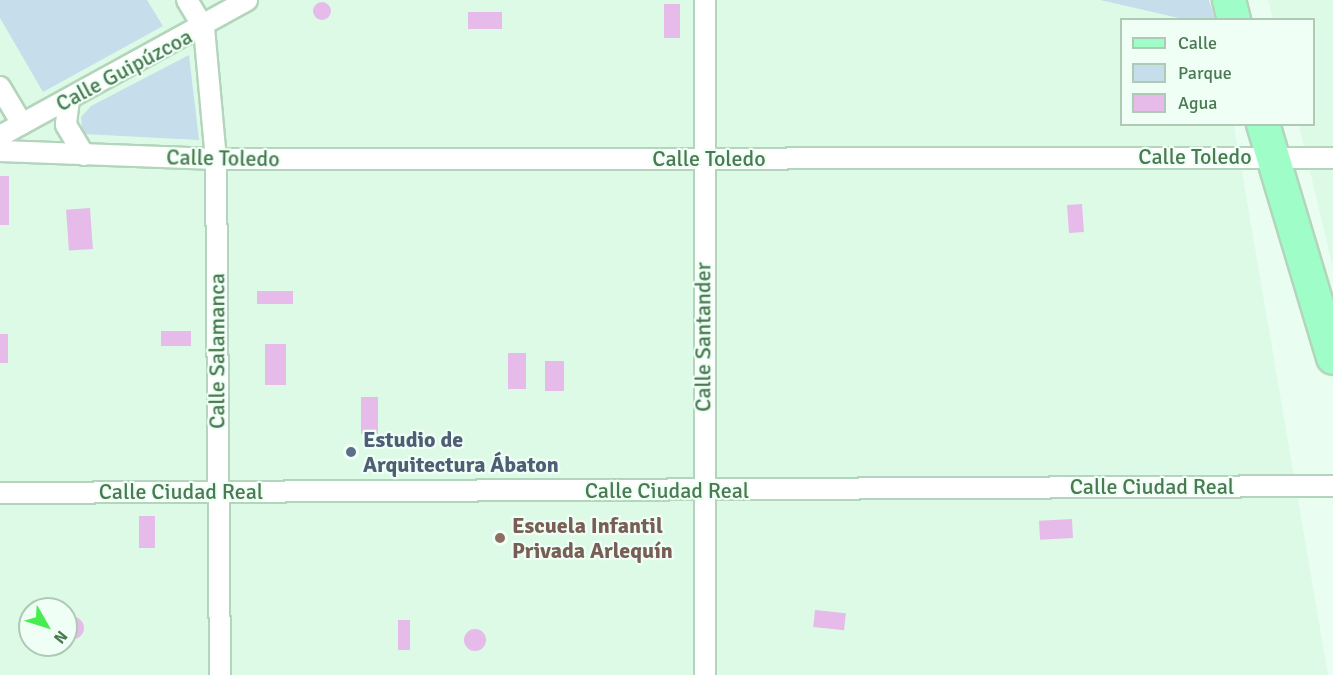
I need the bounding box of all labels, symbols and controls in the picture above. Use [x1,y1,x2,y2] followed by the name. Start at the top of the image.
[1120,18,1315,126] legend
[51,23,197,117] street label: Calle Guipúzcoa
[1178,32,1217,54] text: Calle
[1178,62,1232,84] text: Parque
[1178,92,1217,114] text: Agua
[166,144,280,172] street label: Calle Toledo
[1138,144,1252,170] street label: Calle Toledo
[652,146,766,172] street label: Calle Toledo
[690,262,716,412] street label: Calle Santander
[204,273,230,429] street label: Calle Salamanca
[363,426,559,478] place label: Estudio de Arquitectura Ábaton
[344,445,358,459] marker: Estudio de Arquitectura Ábaton
[1070,474,1234,500] street label: Calle Ciudad Real
[585,478,749,504] street label: Calle Ciudad Real
[99,479,263,505] street label: Calle Ciudad Real
[512,512,673,564] place label: Escuela Infantil Privada Arlequín
[493,531,507,545] marker: Escuela Infantil Privada Arlequín
[18,597,78,657] north arrow
[49,626,72,648] text: N

